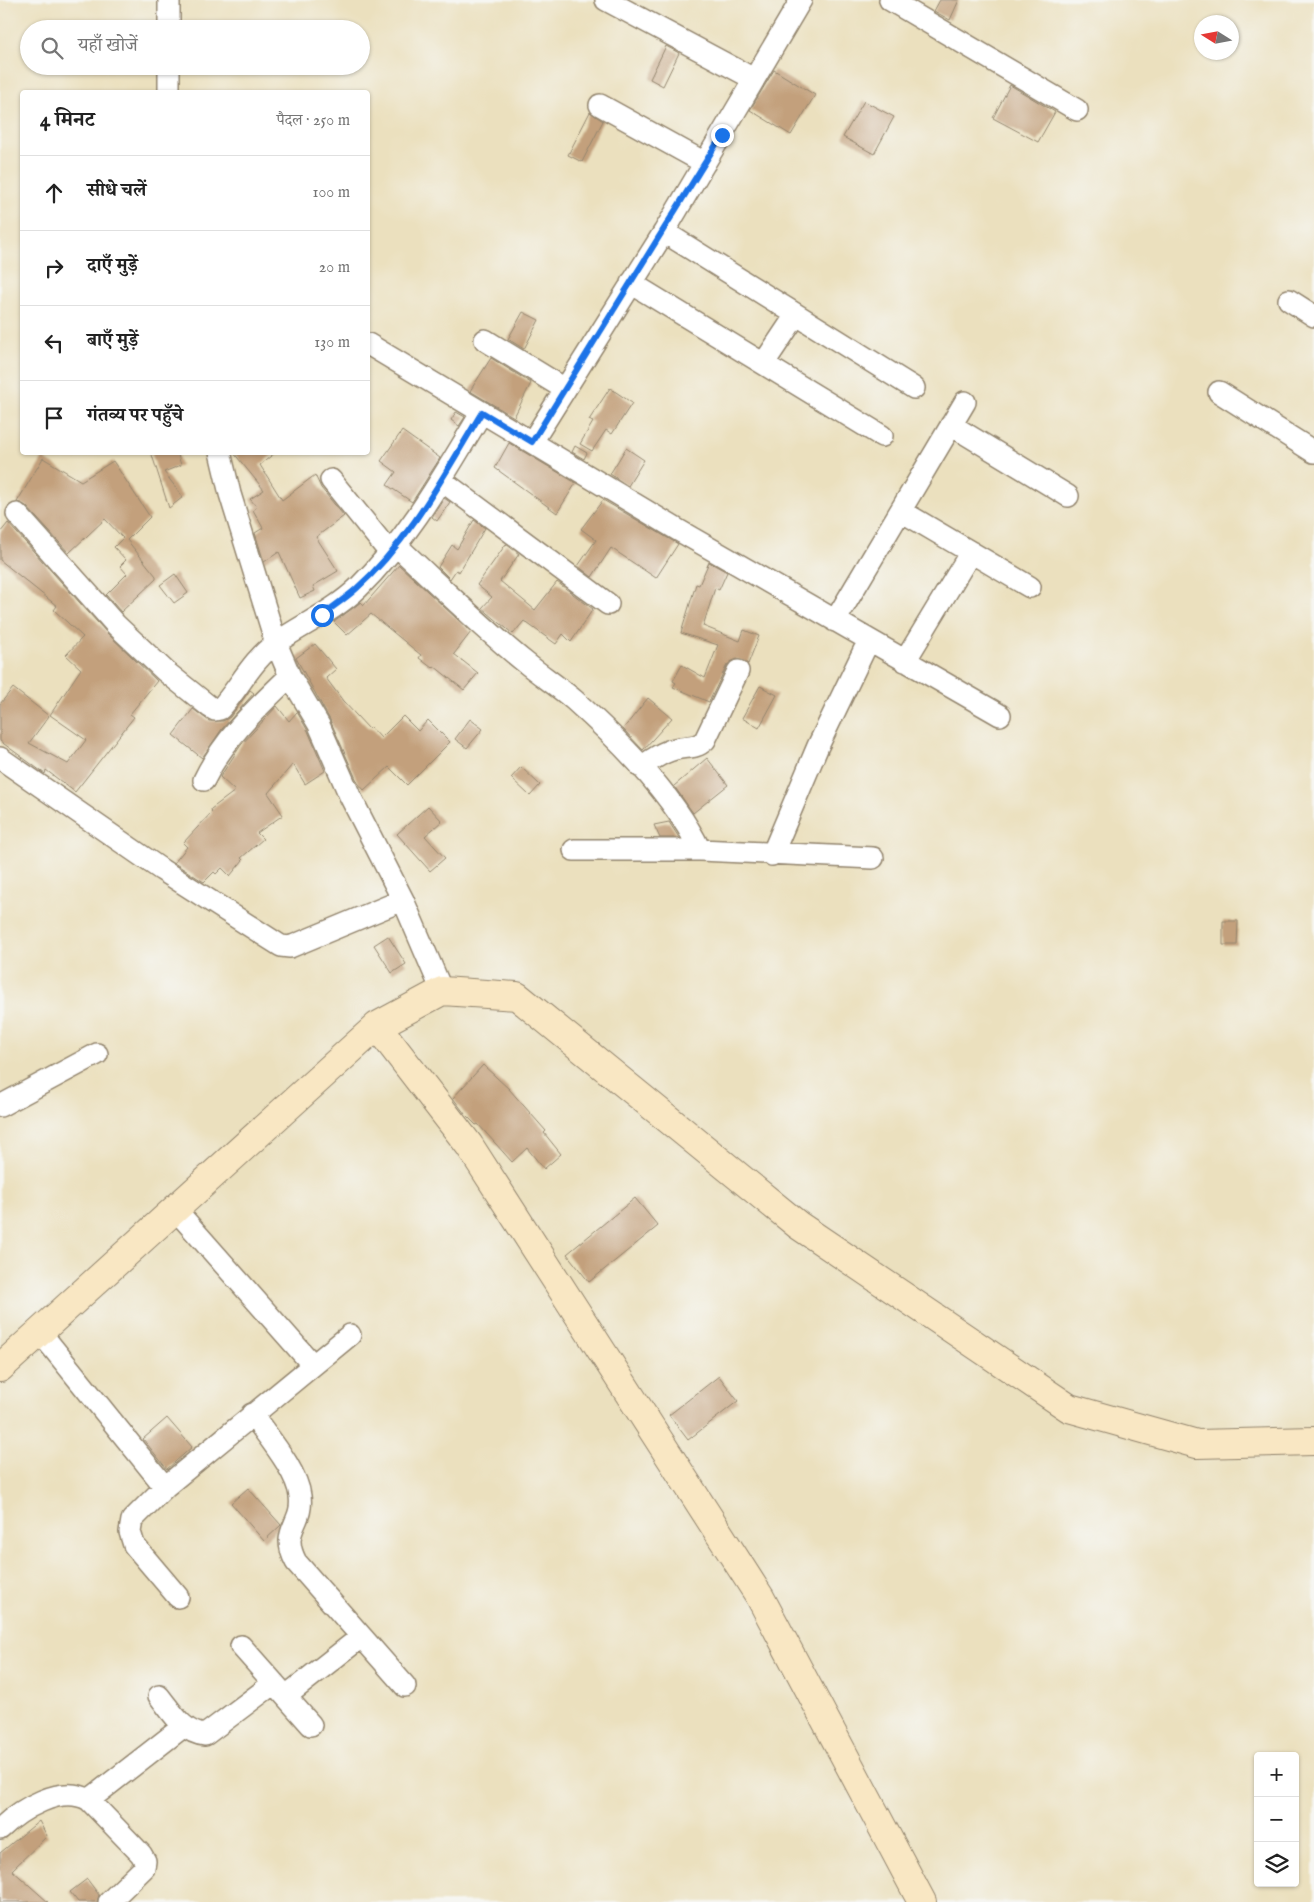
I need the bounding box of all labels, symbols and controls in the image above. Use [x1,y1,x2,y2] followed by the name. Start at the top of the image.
[1194,15,1239,60] north arrow
[20,20,370,75] search box
[38,34,66,62] icon: search
[78,34,138,58] text: यहाँ खोजें
[40,107,95,134] text: 4 मिनट
[276,111,350,131] text: पैदल · 250 m
[711,124,734,147] route end
[40,179,68,207] icon: ahead
[87,179,146,203] text: सीधे चलें
[313,183,350,203] text: 100 m
[40,254,68,282] icon: right
[87,254,138,278] text: दाएँ मुड़ें
[319,258,350,278] text: 20 m
[40,329,68,357] icon: left
[87,329,138,353] text: बाएँ मुड़ें
[314,333,350,353] text: 130 m
[40,404,68,432] icon: arrive
[87,404,183,428] text: गंतव्य पर पहुँचे
[311,604,334,627] route start
[1254,1752,1299,1887] map controls
[1254,1752,1299,1797] button: +
[1254,1797,1299,1842] button: −
[1254,1842,1299,1887] button: layers

